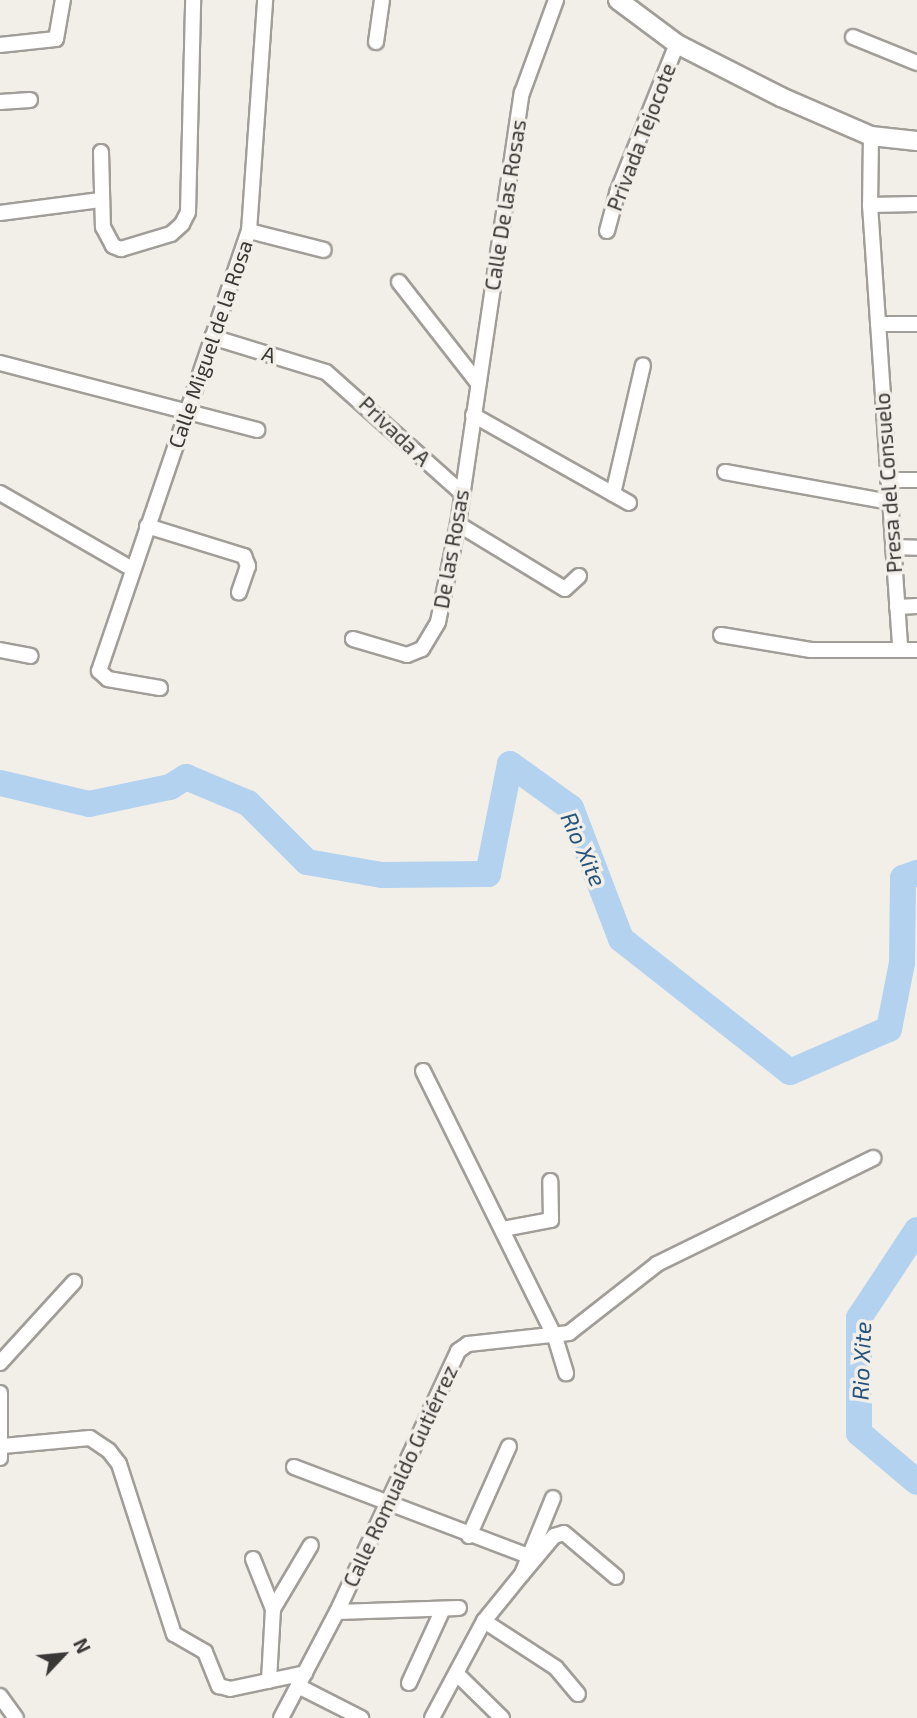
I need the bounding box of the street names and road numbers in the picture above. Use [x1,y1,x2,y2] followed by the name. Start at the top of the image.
[601,59,681,215] street label: Privada Tejocote
[479,118,531,292] street label: Calle De las Rosas
[162,236,258,452] street label: Calle Miguel de la Rosa
[259,340,279,368] street label: A
[354,391,436,471] street label: Privada A
[869,392,907,574] street label: Presa del Consuelo
[428,487,474,611] street label: De las Rosas
[338,1361,462,1591] street label: Calle Romualdo Gutiérrez

